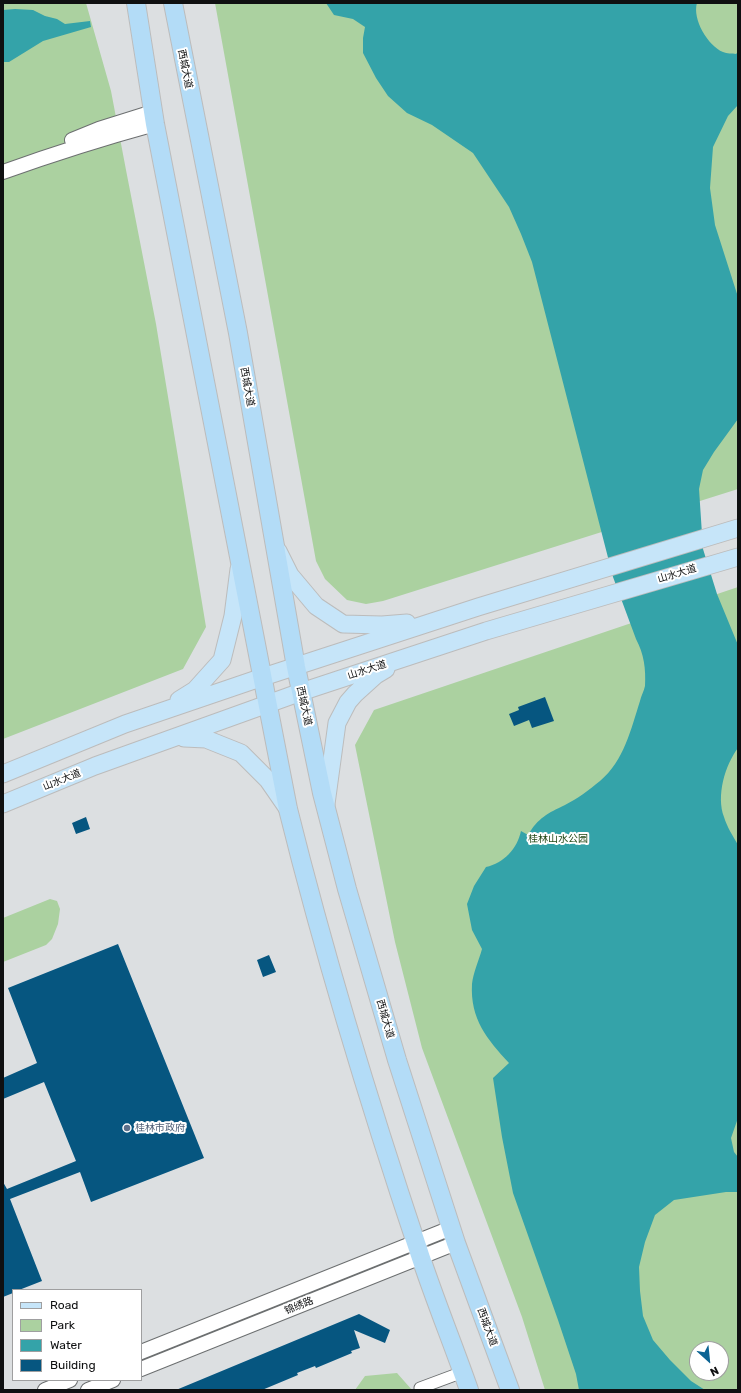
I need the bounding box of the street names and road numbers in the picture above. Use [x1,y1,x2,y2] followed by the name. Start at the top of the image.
[175,48,195,90] street label: 西城大道
[238,366,256,408] street label: 西城大道
[656,562,698,586] street label: 山水大道
[346,658,388,682] street label: 山水大道
[294,685,314,727] street label: 西城大道
[41,767,83,793] street label: 山水大道
[374,998,396,1040] street label: 西城大道
[283,1295,315,1317] street label: 锦绣路
[475,1306,499,1348] street label: 西城大道

